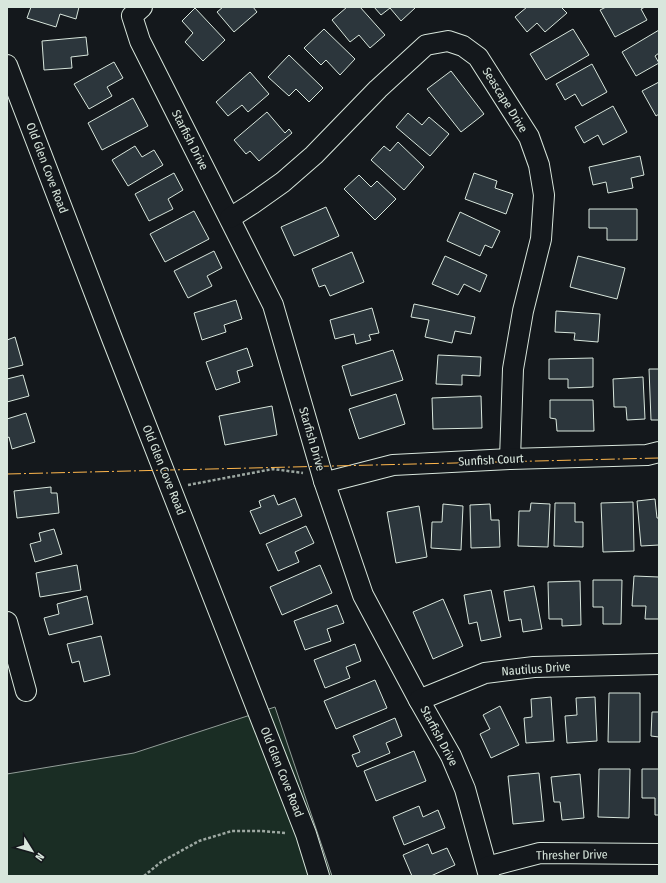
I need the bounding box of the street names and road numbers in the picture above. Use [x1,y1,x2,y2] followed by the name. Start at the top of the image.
[479,65,531,135] street label: Seascape Drive
[169,108,211,173] street label: Starfish Drive
[23,121,71,215] street label: Old Glen Cove Road
[296,405,328,473] street label: Starfish Drive
[140,423,188,517] street label: Old Glen Cove Road
[458,451,524,469] street label: Sunfish Court
[501,660,571,678] street label: Nautilus Drive
[417,704,461,768] street label: Starfish Drive
[258,725,306,819] street label: Old Glen Cove Road
[536,847,608,863] street label: Thresher Drive

